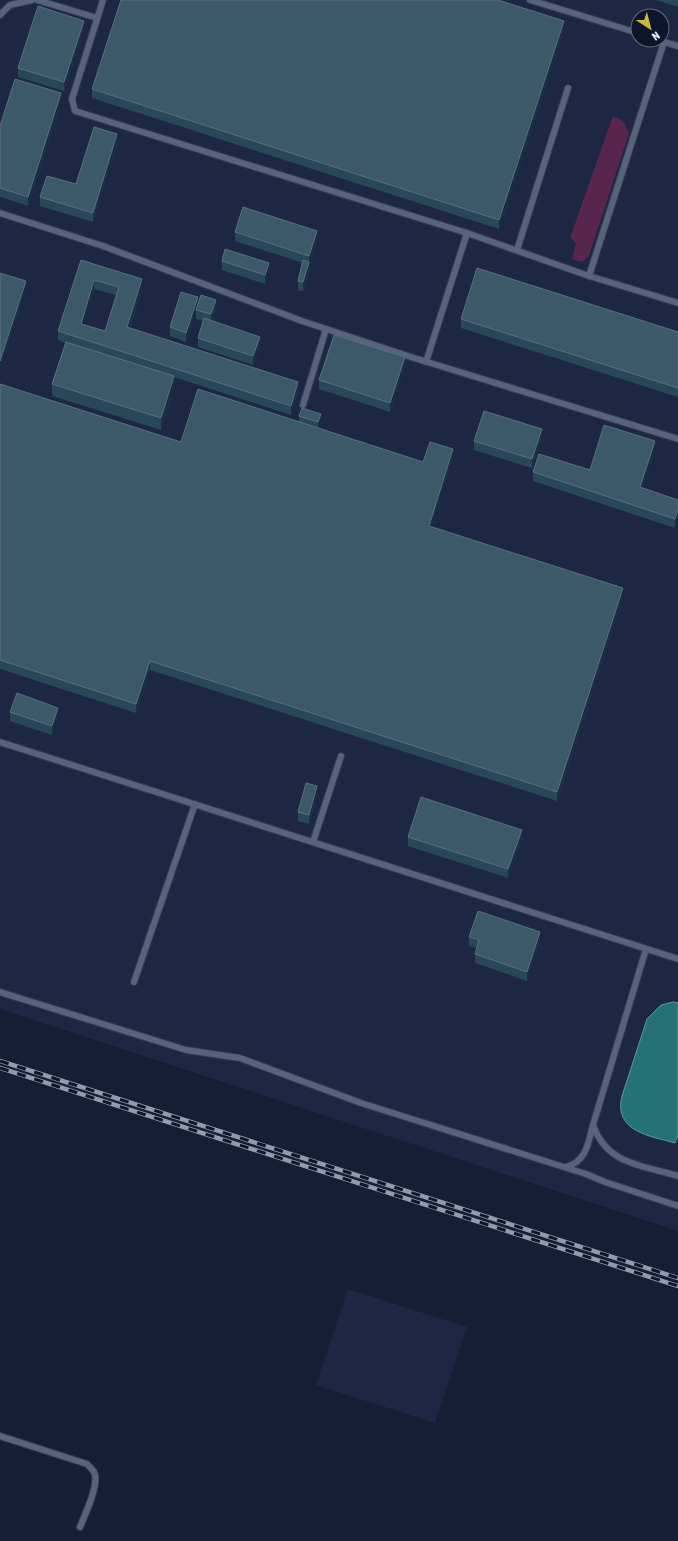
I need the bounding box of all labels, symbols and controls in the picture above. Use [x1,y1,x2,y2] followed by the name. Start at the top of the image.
[630,8,670,48] north arrow
[650,29,662,43] text: N

